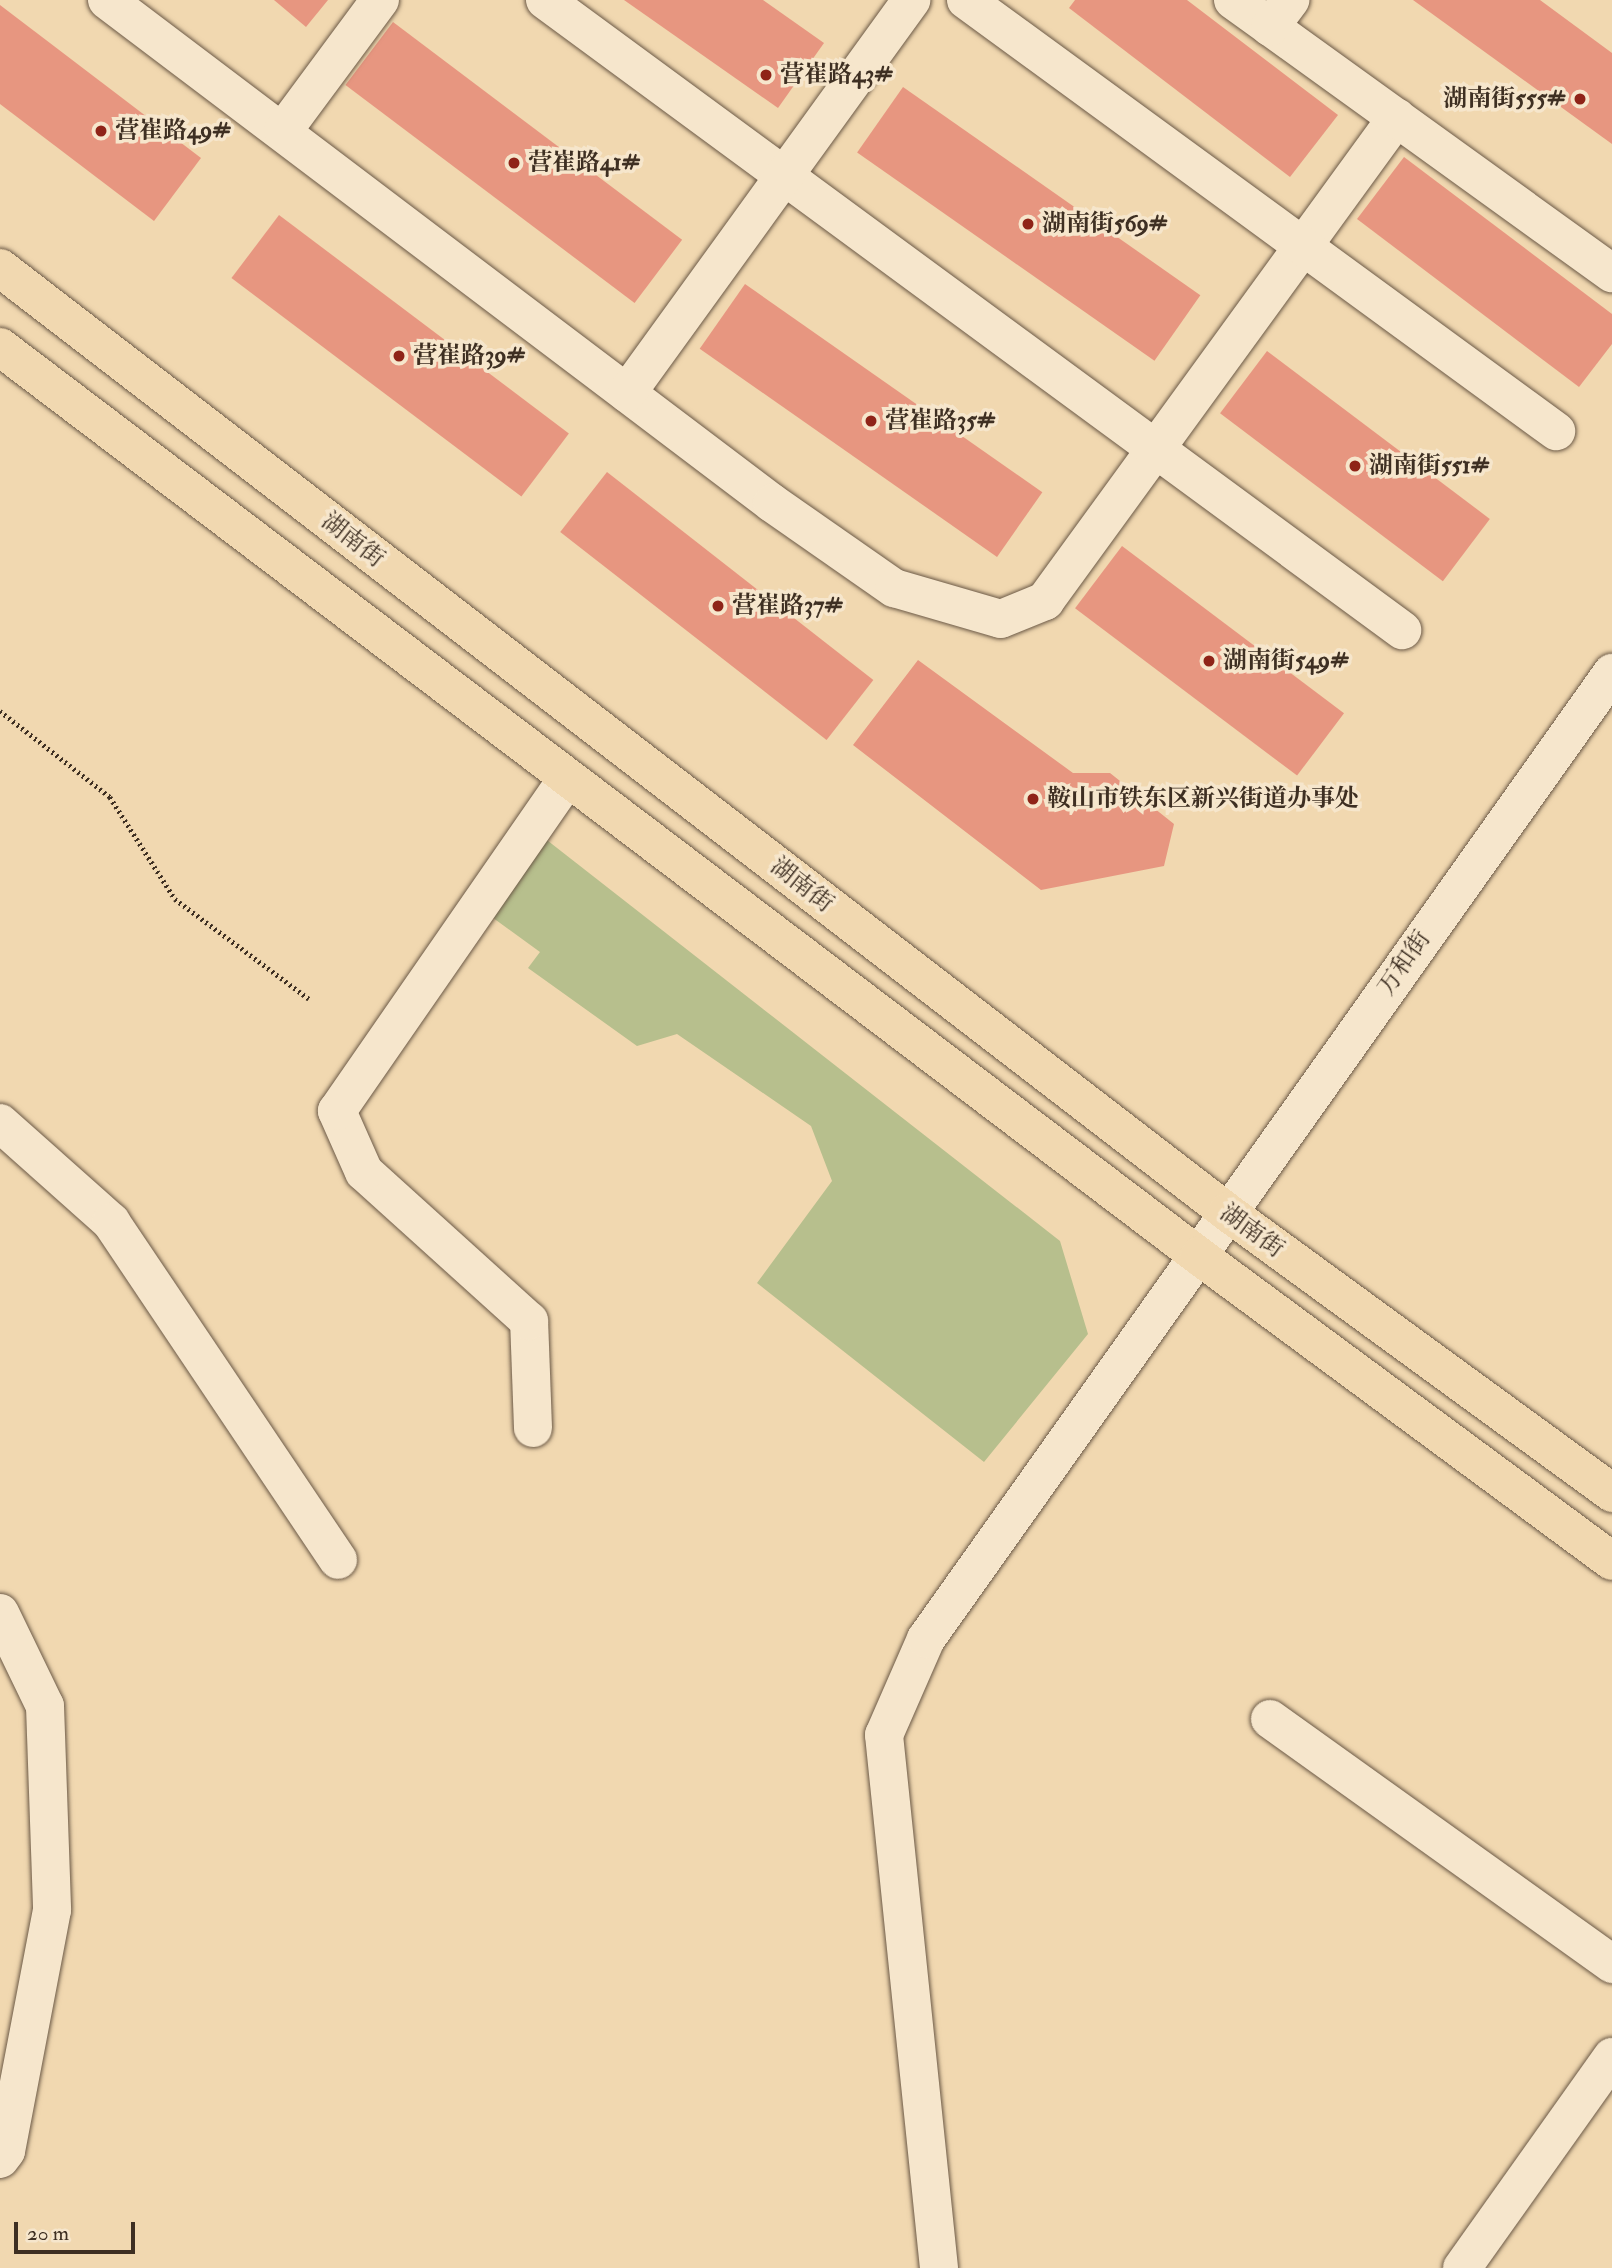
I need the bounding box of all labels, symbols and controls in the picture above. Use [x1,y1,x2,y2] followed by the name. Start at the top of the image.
[780,61,893,89] place label: 营崔路43#
[758,67,774,83] marker: 营崔路43#
[1443,85,1566,113] place label: 湖南街555#
[1572,91,1588,107] marker: 湖南街555#
[115,117,231,145] place label: 营崔路49#
[93,123,109,139] marker: 营崔路49#
[528,149,641,177] place label: 营崔路41#
[506,155,522,171] marker: 营崔路41#
[1042,210,1168,238] place label: 湖南街569#
[1020,216,1036,232] marker: 湖南街569#
[413,342,526,370] place label: 营崔路39#
[391,348,407,364] marker: 营崔路39#
[885,407,996,435] place label: 营崔路35#
[863,413,879,429] marker: 营崔路35#
[1369,452,1490,480] place label: 湖南街551#
[1347,458,1363,474] marker: 湖南街551#
[316,506,390,574] street label: 湖南街
[732,592,843,620] place label: 营崔路37#
[710,598,726,614] marker: 营崔路37#
[1223,647,1349,675] place label: 湖南街549#
[1201,653,1217,669] marker: 湖南街549#
[1047,785,1359,813] place label: 鞍山市铁东区新兴街道办事处
[1025,791,1041,807] marker: 鞍山市铁东区新兴街道办事处
[765,851,839,919] street label: 湖南街
[1372,925,1436,1001] street label: 万和街
[1214,1198,1290,1264] street label: 湖南街
[18,2208,138,2252] scale bar
[27,2220,69,2247] text: 20 m

